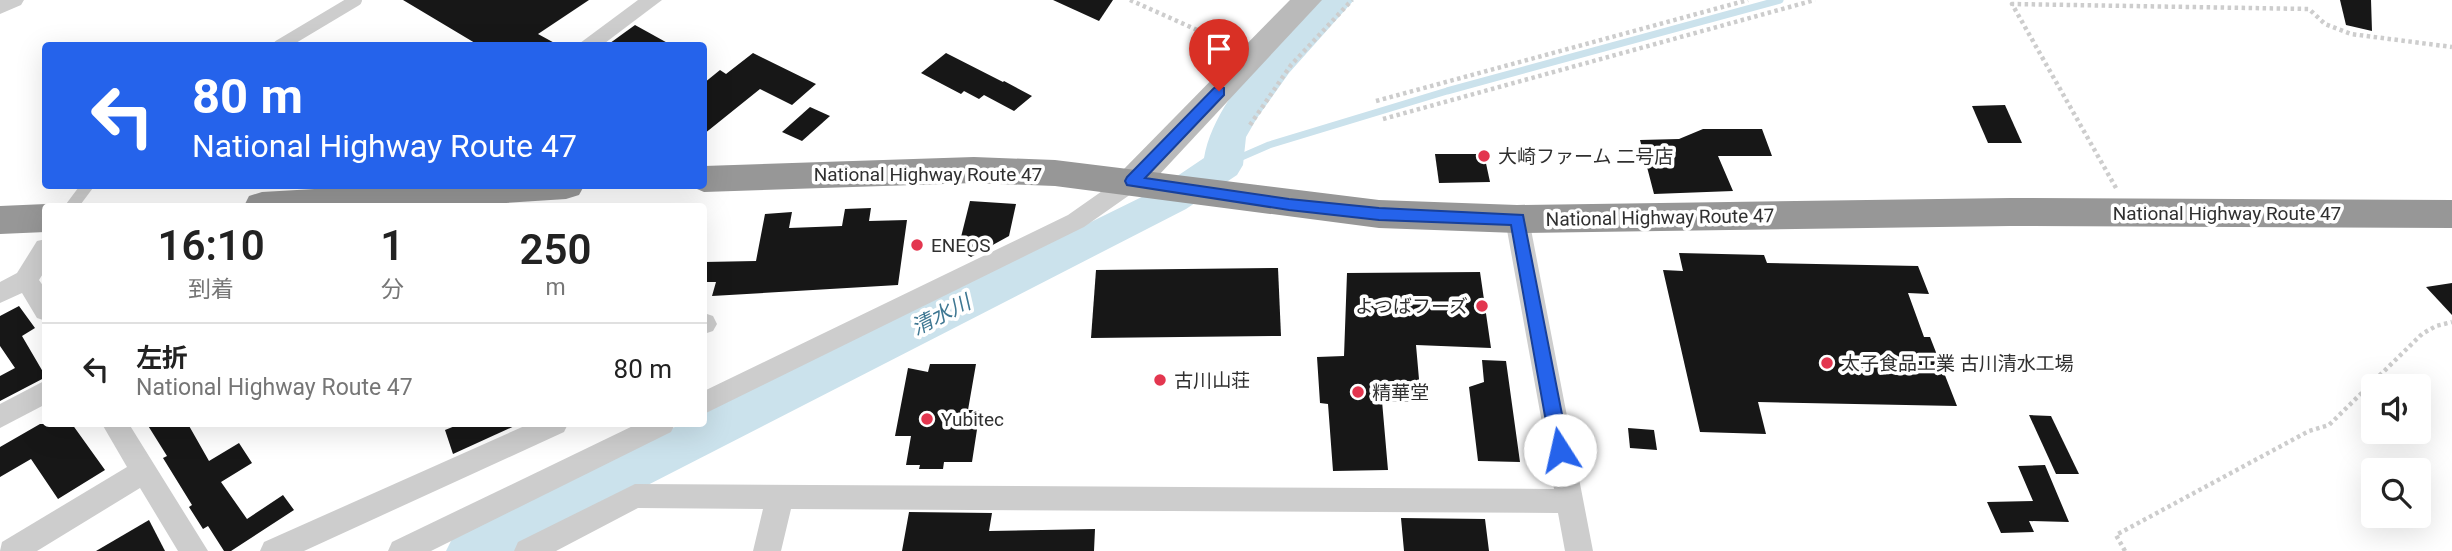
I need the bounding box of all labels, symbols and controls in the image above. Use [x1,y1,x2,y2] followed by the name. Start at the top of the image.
[1189,19,1249,91] pin
[1200,30,1238,68] icon: arrive
[192,68,303,125] text: 80 m
[77,70,168,161] icon: left
[192,127,577,165] text: National Highway Route 47
[1498,145,1673,168] place label: 大崎ファーム 二号店
[1476,148,1492,164] marker: 大崎ファーム 二号店
[814,163,1042,186] street label: National Highway Route 47
[2113,202,2341,225] street label: National Highway Route 47
[1546,204,1774,231] street label: National Highway Route 47
[157,221,265,270] text: 16:10
[380,221,404,270] text: 1
[520,225,592,274] text: 250
[931,234,991,257] place label: ENEOS
[909,237,925,253] marker: ENEOS
[546,274,566,301] text: m
[188,276,234,303] text: 到着
[381,276,404,303] text: 分
[907,289,976,340] water label: 清水川
[1355,295,1468,318] place label: よつばフーズ
[1474,298,1490,314] marker: よつばフーズ
[136,343,188,373] text: 左折
[77,350,115,388] icon: left
[1841,352,2074,375] place label: 太子食品工業 古川清水工場
[614,354,672,384] text: 80 m
[1819,355,1835,371] marker: 太子食品工業 古川清水工場
[1174,369,1250,392] place label: 古川山荘
[1152,372,1168,388] marker: 古川山荘
[136,374,413,401] text: National Highway Route 47
[2361,374,2431,528] map controls
[2361,374,2431,444] button: sound
[1372,381,1429,404] place label: 精華堂
[1350,384,1366,400] marker: 精華堂
[941,408,1004,431] place label: Yubitec
[919,411,935,427] marker: Yubitec
[1523,413,1597,487] position arrow
[2361,458,2431,528] button: search

